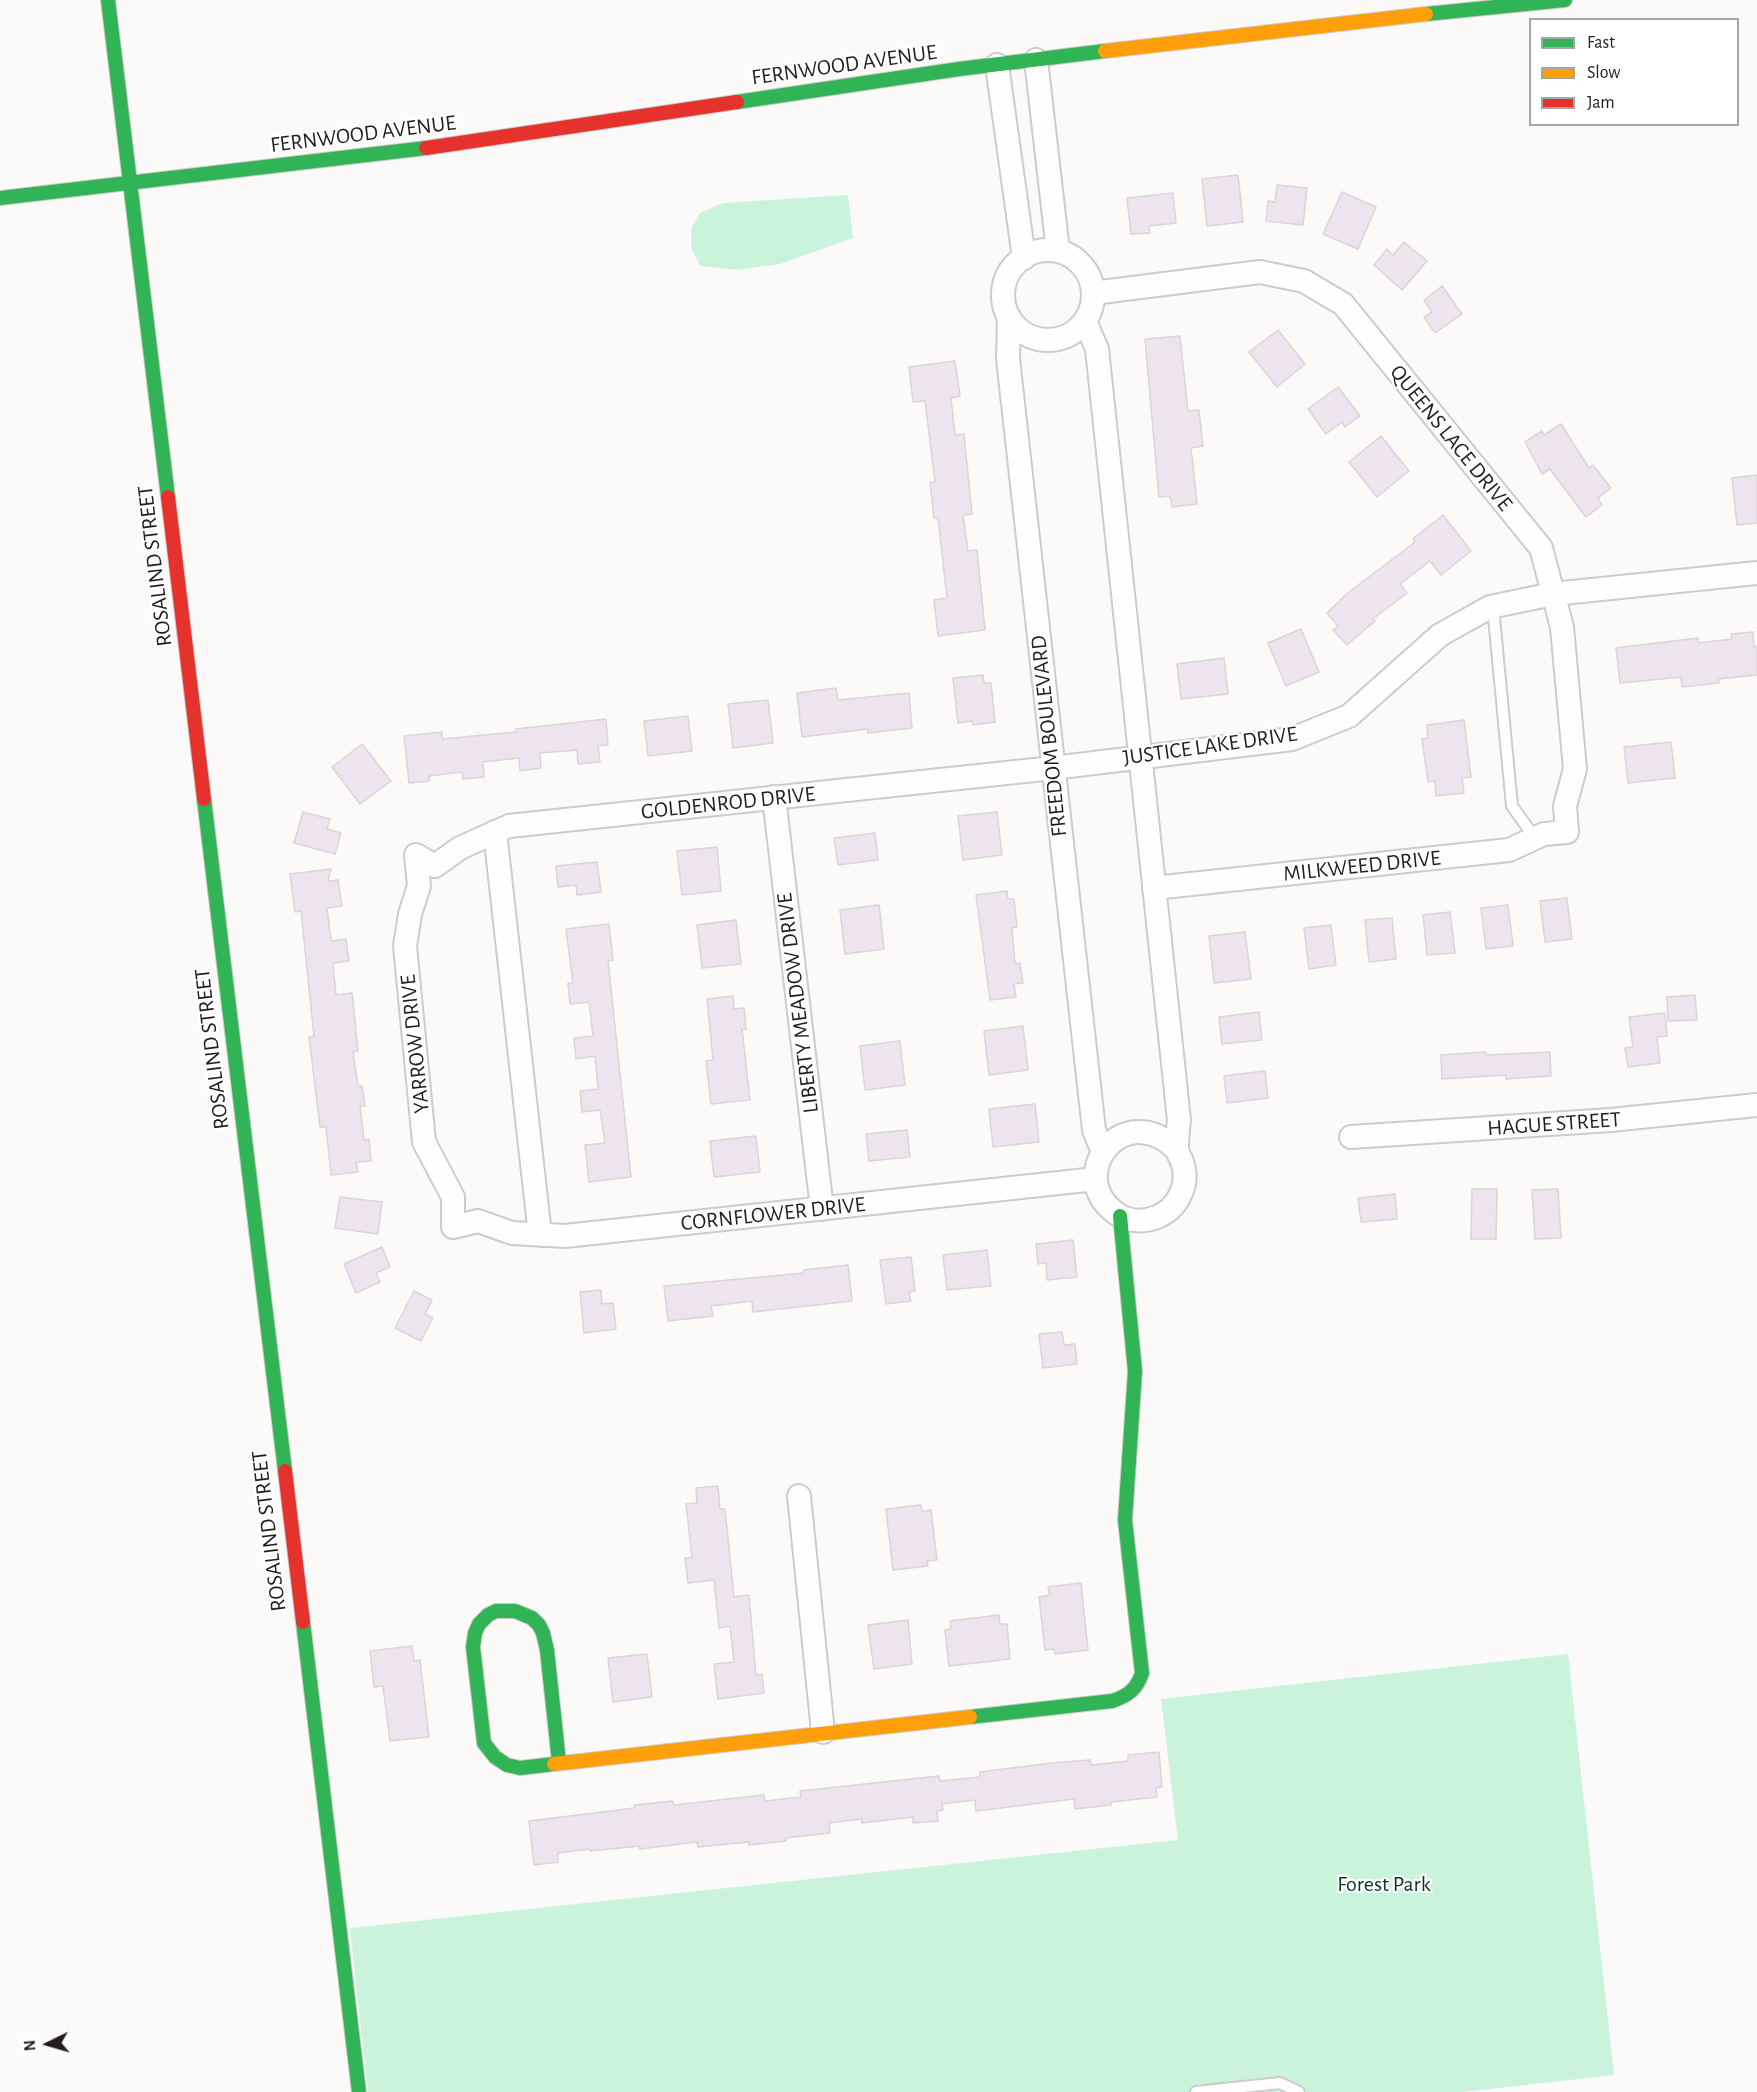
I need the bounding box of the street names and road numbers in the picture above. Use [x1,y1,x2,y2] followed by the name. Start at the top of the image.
[750,39,938,91] street label: FERNWOOD AVENUE
[269,110,457,158] street label: FERNWOOD AVENUE
[1384,360,1518,516] street label: QUEENS LACE DRIVE
[132,484,178,648] street label: ROSALIND STREET
[1025,634,1073,838] street label: FREEDOM BOULEVARD
[1121,721,1299,771] street label: JUSTICE LAKE DRIVE
[640,781,816,825] street label: GOLDENROD DRIVE
[1282,845,1442,887] street label: MILKWEED DRIVE
[771,891,825,1115] street label: LIBERTY MEADOW DRIVE
[189,967,235,1131] street label: ROSALIND STREET
[395,973,435,1115] street label: YARROW DRIVE
[1486,1106,1622,1142] street label: HAGUE STREET
[680,1191,866,1237] street label: CORNFLOWER DRIVE
[246,1449,292,1613] street label: ROSALIND STREET

